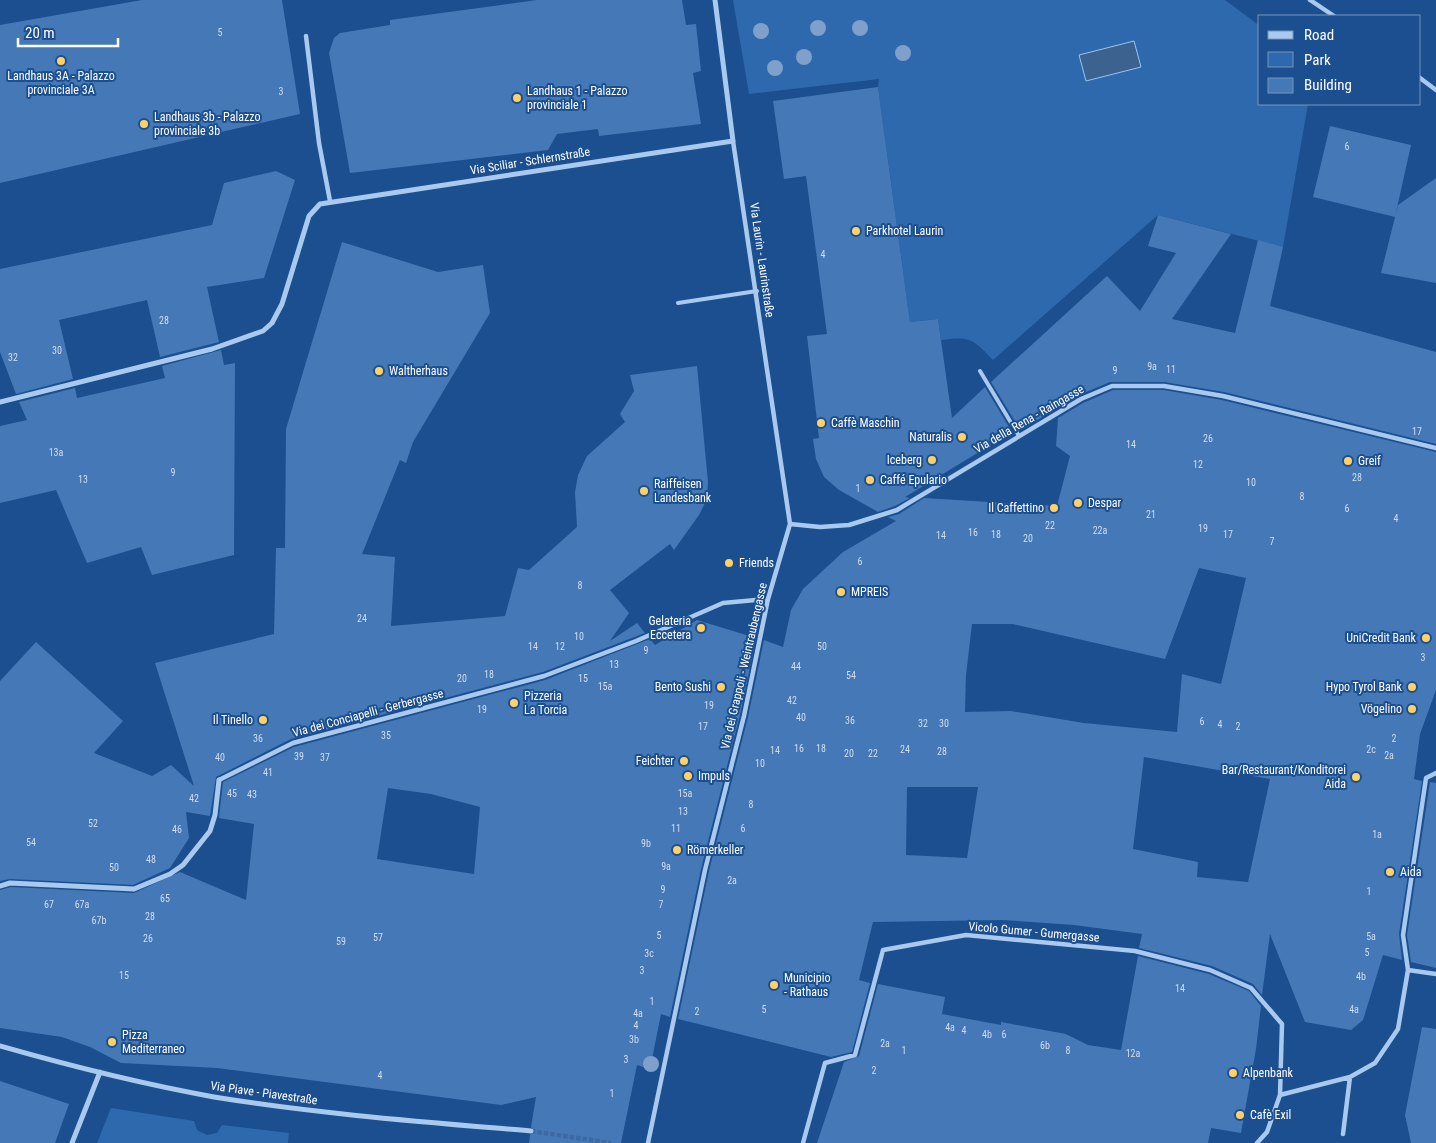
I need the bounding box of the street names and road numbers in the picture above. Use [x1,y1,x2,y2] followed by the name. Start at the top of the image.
[469,145,591,177] street label: Via Sciliar - Schlernstraße
[747,202,777,319] street label: Via Laurin - Laurinstraße
[972,382,1087,456] street label: Via della Rena - Raingasse
[718,581,770,751] street label: Via dei Grappoli - Weintraubengasse
[291,686,445,740] street label: Via dei Conciapelli - Gerbergasse
[968,919,1101,945] street label: Vicolo Gumer - Gumergasse
[210,1079,319,1108] street label: Via Piave - Piavestraße

